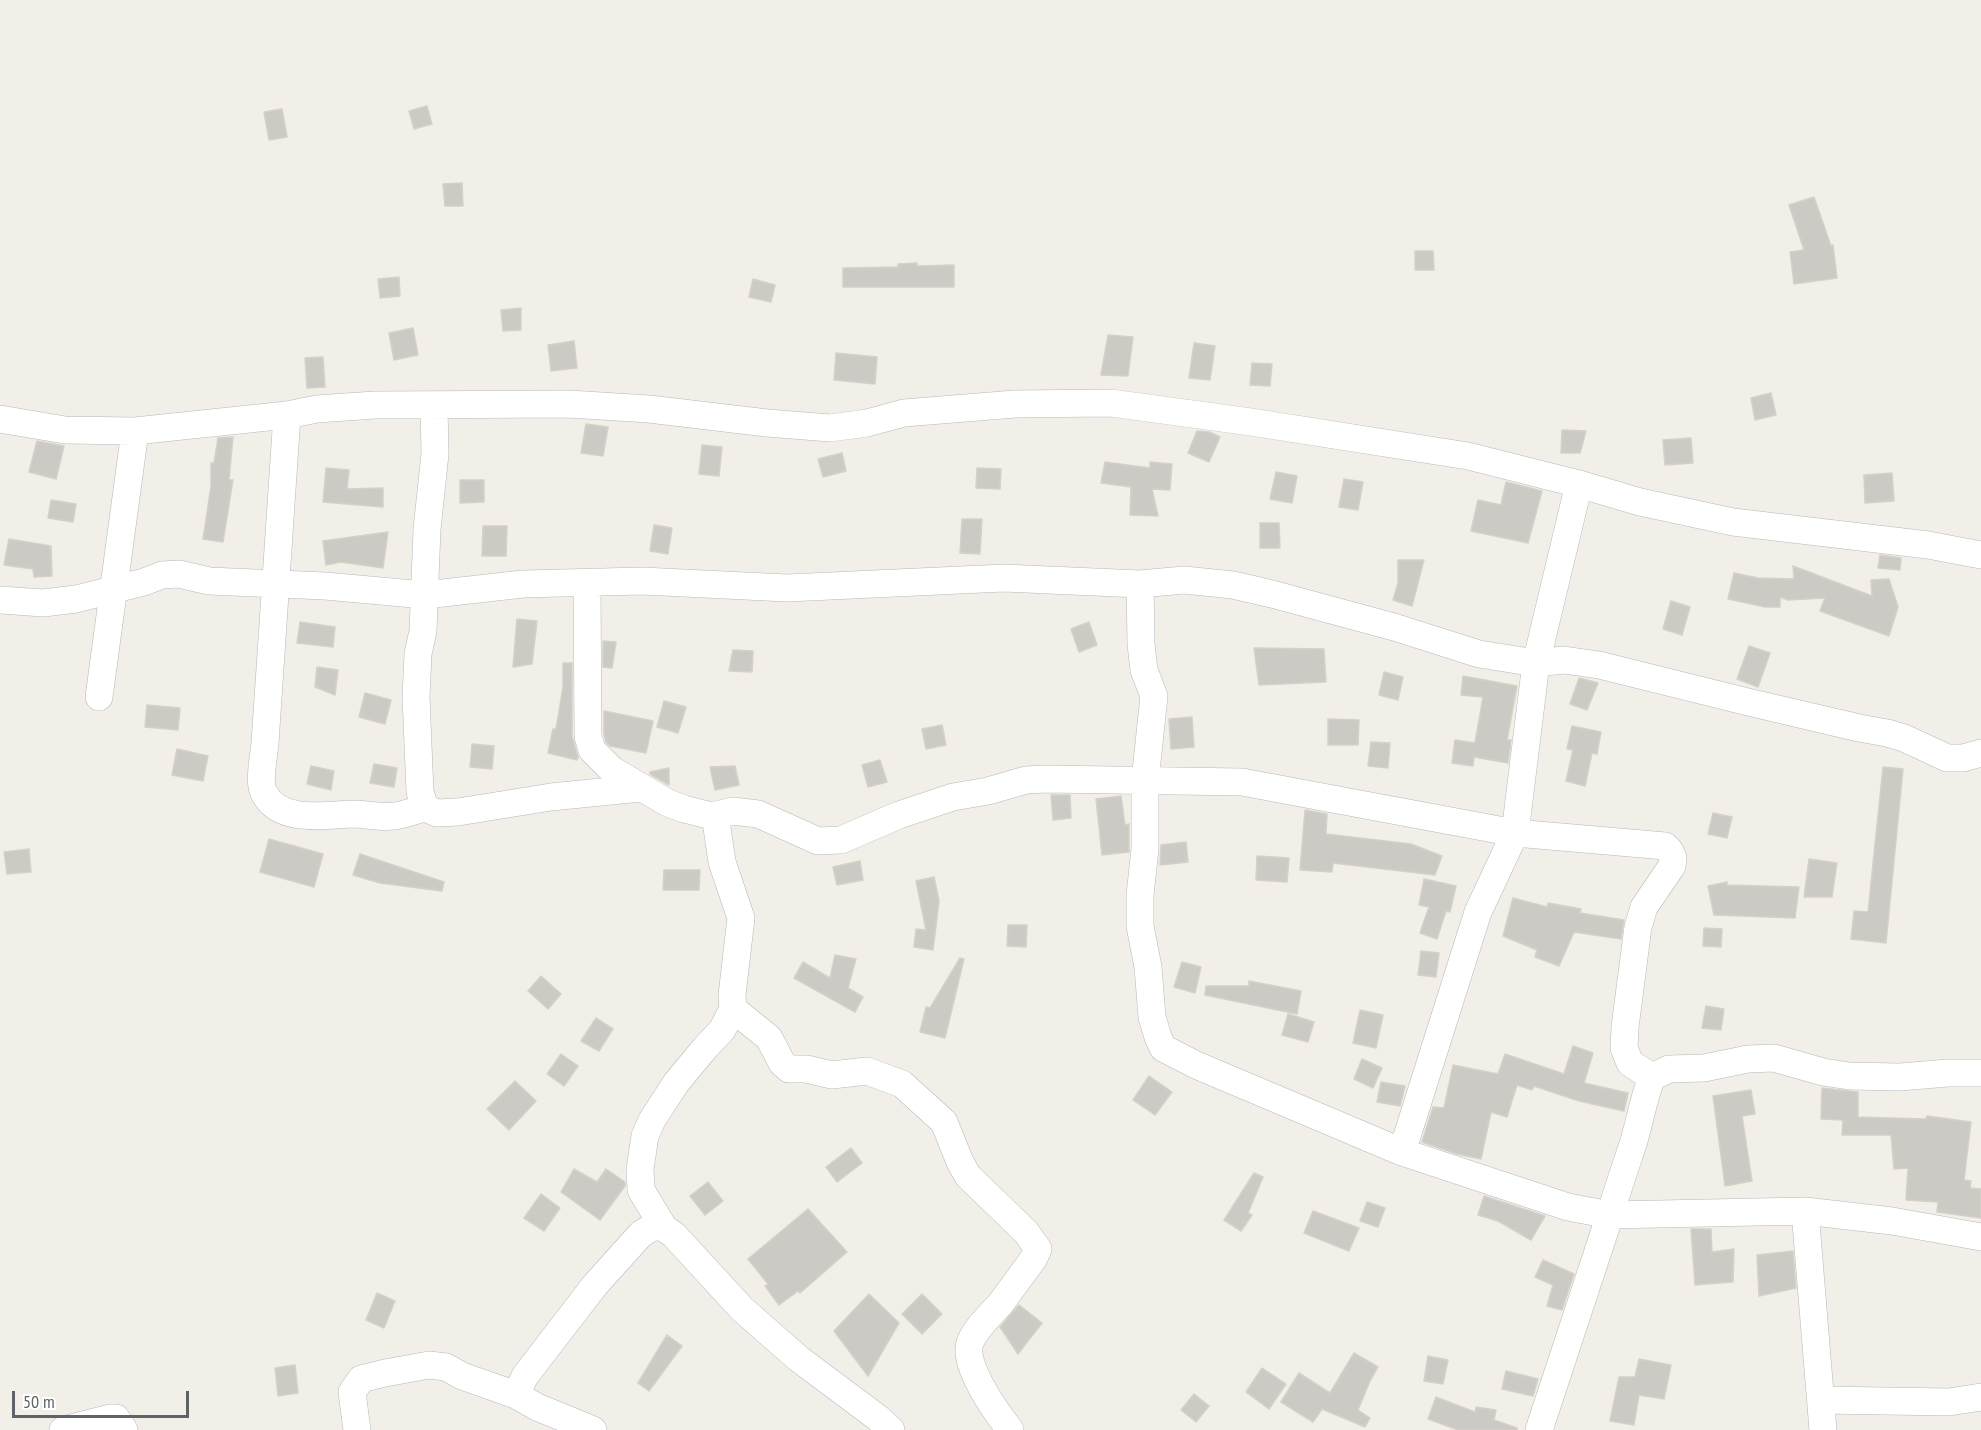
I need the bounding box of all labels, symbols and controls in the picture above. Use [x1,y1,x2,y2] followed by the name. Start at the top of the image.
[15,1379,192,1417] scale bar
[23,1390,55,1413] text: 50 m

